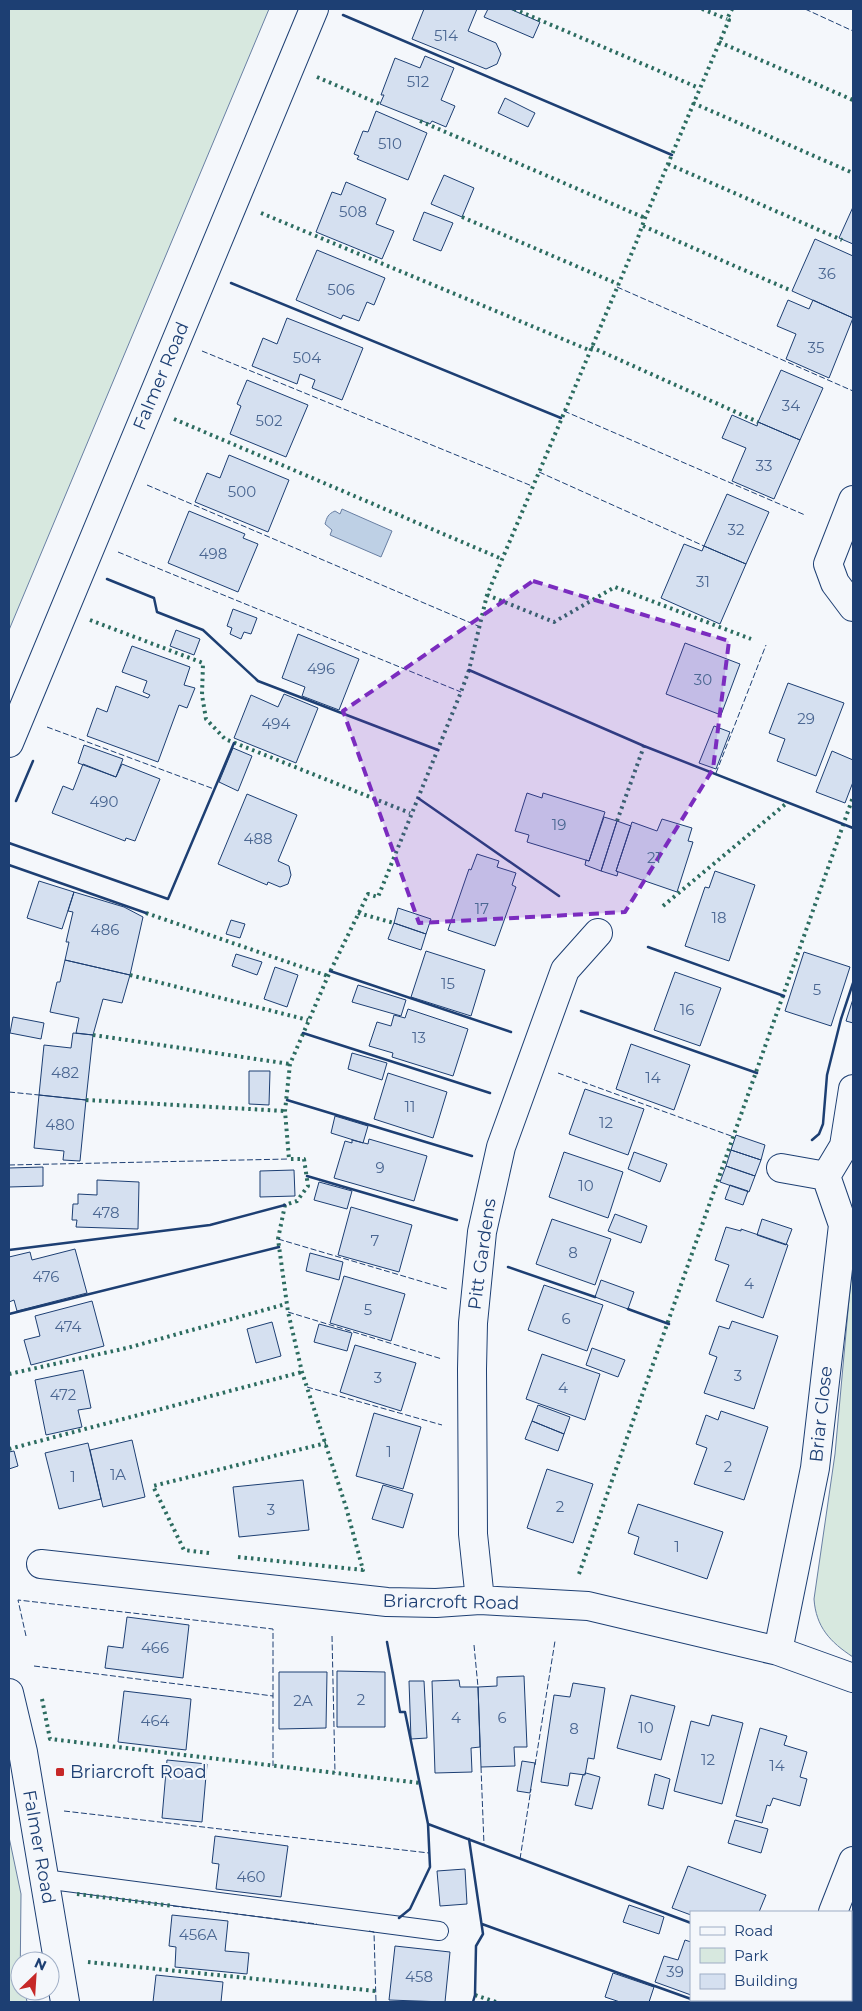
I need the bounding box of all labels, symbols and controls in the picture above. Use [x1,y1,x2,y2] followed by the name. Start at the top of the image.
[434,26,458,45] house number: 514
[407,72,429,91] house number: 512
[378,134,402,153] house number: 510
[339,202,367,221] house number: 508
[818,264,836,283] house number: 36
[327,280,355,299] house number: 506
[128,319,194,433] street label: Falmer Road
[808,338,824,357] house number: 35
[293,348,321,367] house number: 504
[782,396,800,415] house number: 34
[256,411,282,430] house number: 502
[756,456,772,475] house number: 33
[228,482,256,501] house number: 500
[728,520,744,539] house number: 32
[199,544,227,563] house number: 498
[696,572,710,591] house number: 31
[307,659,335,678] house number: 496
[694,670,712,689] house number: 30
[797,709,815,728] house number: 29
[262,714,291,733] house number: 494
[90,792,118,811] house number: 490
[552,815,566,834] house number: 19
[243,829,273,848] house number: 488
[647,848,661,867] house number: 21
[475,899,489,918] house number: 17
[712,908,727,927] house number: 18
[91,920,119,939] house number: 486
[441,974,455,993] house number: 15
[813,980,821,999] house number: 5
[680,1000,694,1019] house number: 16
[412,1028,426,1047] house number: 13
[51,1063,79,1082] house number: 482
[645,1068,661,1087] house number: 14
[405,1097,415,1116] house number: 11
[599,1113,613,1132] house number: 12
[45,1115,75,1134] house number: 480
[375,1158,385,1177] house number: 9
[578,1176,594,1195] house number: 10
[463,1197,501,1311] street label: Pitt Gardens
[92,1203,120,1222] house number: 478
[371,1231,380,1250] house number: 7
[568,1243,578,1262] house number: 8
[33,1267,59,1286] house number: 476
[744,1274,754,1293] house number: 4
[364,1300,372,1319] house number: 5
[561,1309,571,1328] house number: 6
[55,1317,82,1336] house number: 474
[805,1365,837,1463] street label: Briar Close
[734,1366,742,1385] house number: 3
[374,1368,382,1387] house number: 3
[558,1378,568,1397] house number: 4
[50,1385,76,1404] house number: 472
[386,1442,392,1461] house number: 1
[724,1457,732,1476] house number: 2
[110,1465,126,1484] house number: 1A
[70,1467,76,1486] house number: 1
[556,1497,564,1516] house number: 2
[267,1500,275,1519] house number: 3
[674,1537,680,1556] house number: 1
[382,1590,520,1614] street label: Briarcroft Road
[141,1638,169,1657] house number: 466
[357,1690,365,1709] house number: 2
[293,1691,313,1710] house number: 2A
[451,1708,461,1727] house number: 4
[497,1708,507,1727] house number: 6
[141,1711,170,1730] house number: 464
[638,1718,654,1737] house number: 10
[569,1719,579,1738] house number: 8
[701,1750,715,1769] house number: 12
[769,1756,785,1775] house number: 14
[70,1761,207,1783] place label: Briarcroft Road
[54,1766,66,1778] marker: Briarcroft Road
[18,1788,60,1906] street label: Falmer Road
[237,1867,266,1886] house number: 460
[690,1911,852,2001] legend
[734,1921,773,1940] text: Road
[179,1925,217,1944] house number: 456A
[734,1946,768,1965] text: Park
[10,1951,60,2001] north arrow
[32,1954,49,1975] text: N
[666,1962,684,1981] house number: 39
[405,1967,433,1986] house number: 458
[734,1971,798,1990] text: Building

